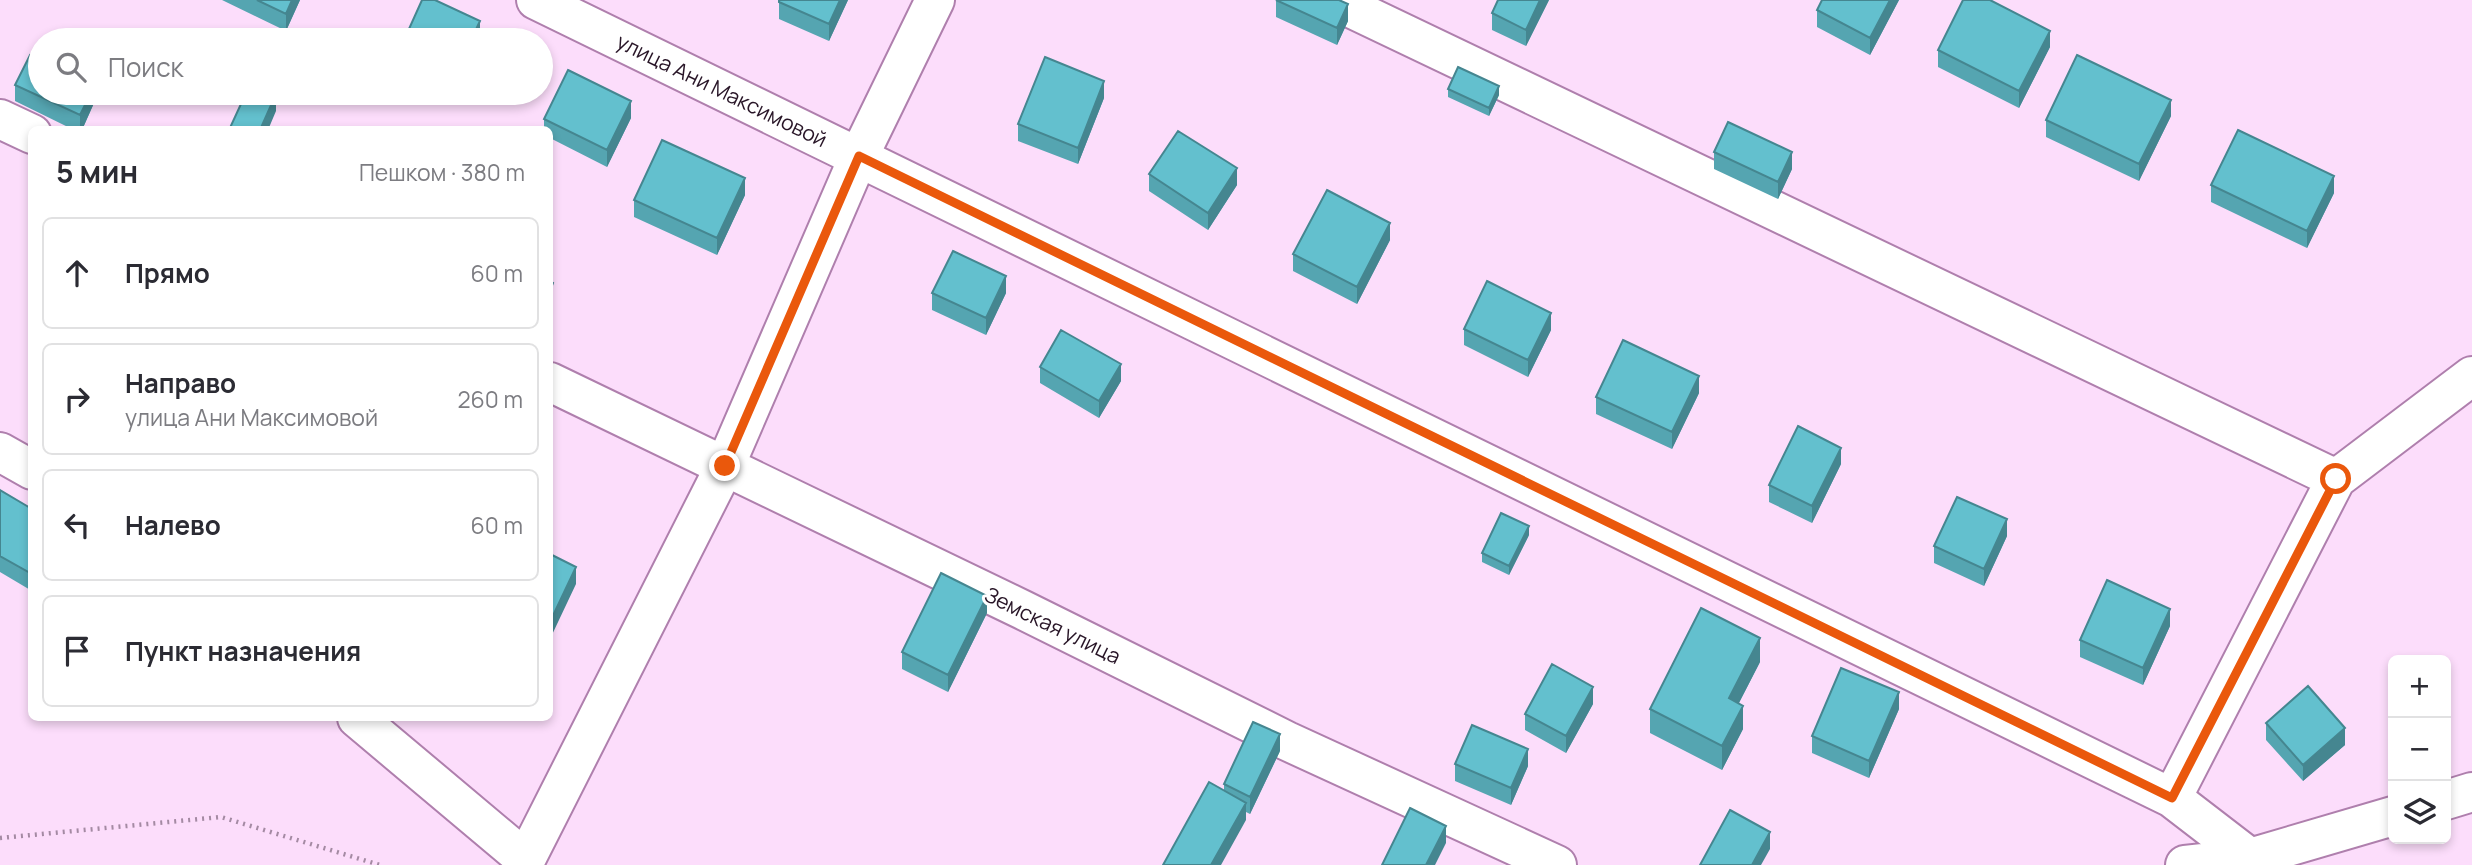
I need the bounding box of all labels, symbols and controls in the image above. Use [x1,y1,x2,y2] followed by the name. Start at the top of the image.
[612,27,832,153] street label: улица Ани Максимовой
[28,28,553,105] search box
[52,48,90,86] icon: search
[108,49,183,85] text: Поиск
[56,151,138,192] text: 5 мин
[359,156,525,188] text: Пешком · 380 m
[58,254,96,292] icon: ahead
[125,255,210,291] text: Прямо
[471,257,523,289] text: 60 m
[125,365,236,401] text: Направо
[58,380,96,418] icon: right
[457,383,523,415] text: 260 m
[125,401,378,433] text: улица Ани Максимовой
[709,450,740,481] route end
[2320,463,2351,494] route start
[58,506,96,544] icon: left
[125,507,221,543] text: Налево
[471,509,523,541] text: 60 m
[980,580,1126,670] street label: Земская улица
[58,632,96,670] icon: arrive
[125,633,361,669] text: Пункт назначения
[2388,655,2451,844] map controls
[2388,655,2451,718] button: +
[2388,718,2451,781] button: −
[2388,781,2451,844] button: layers

